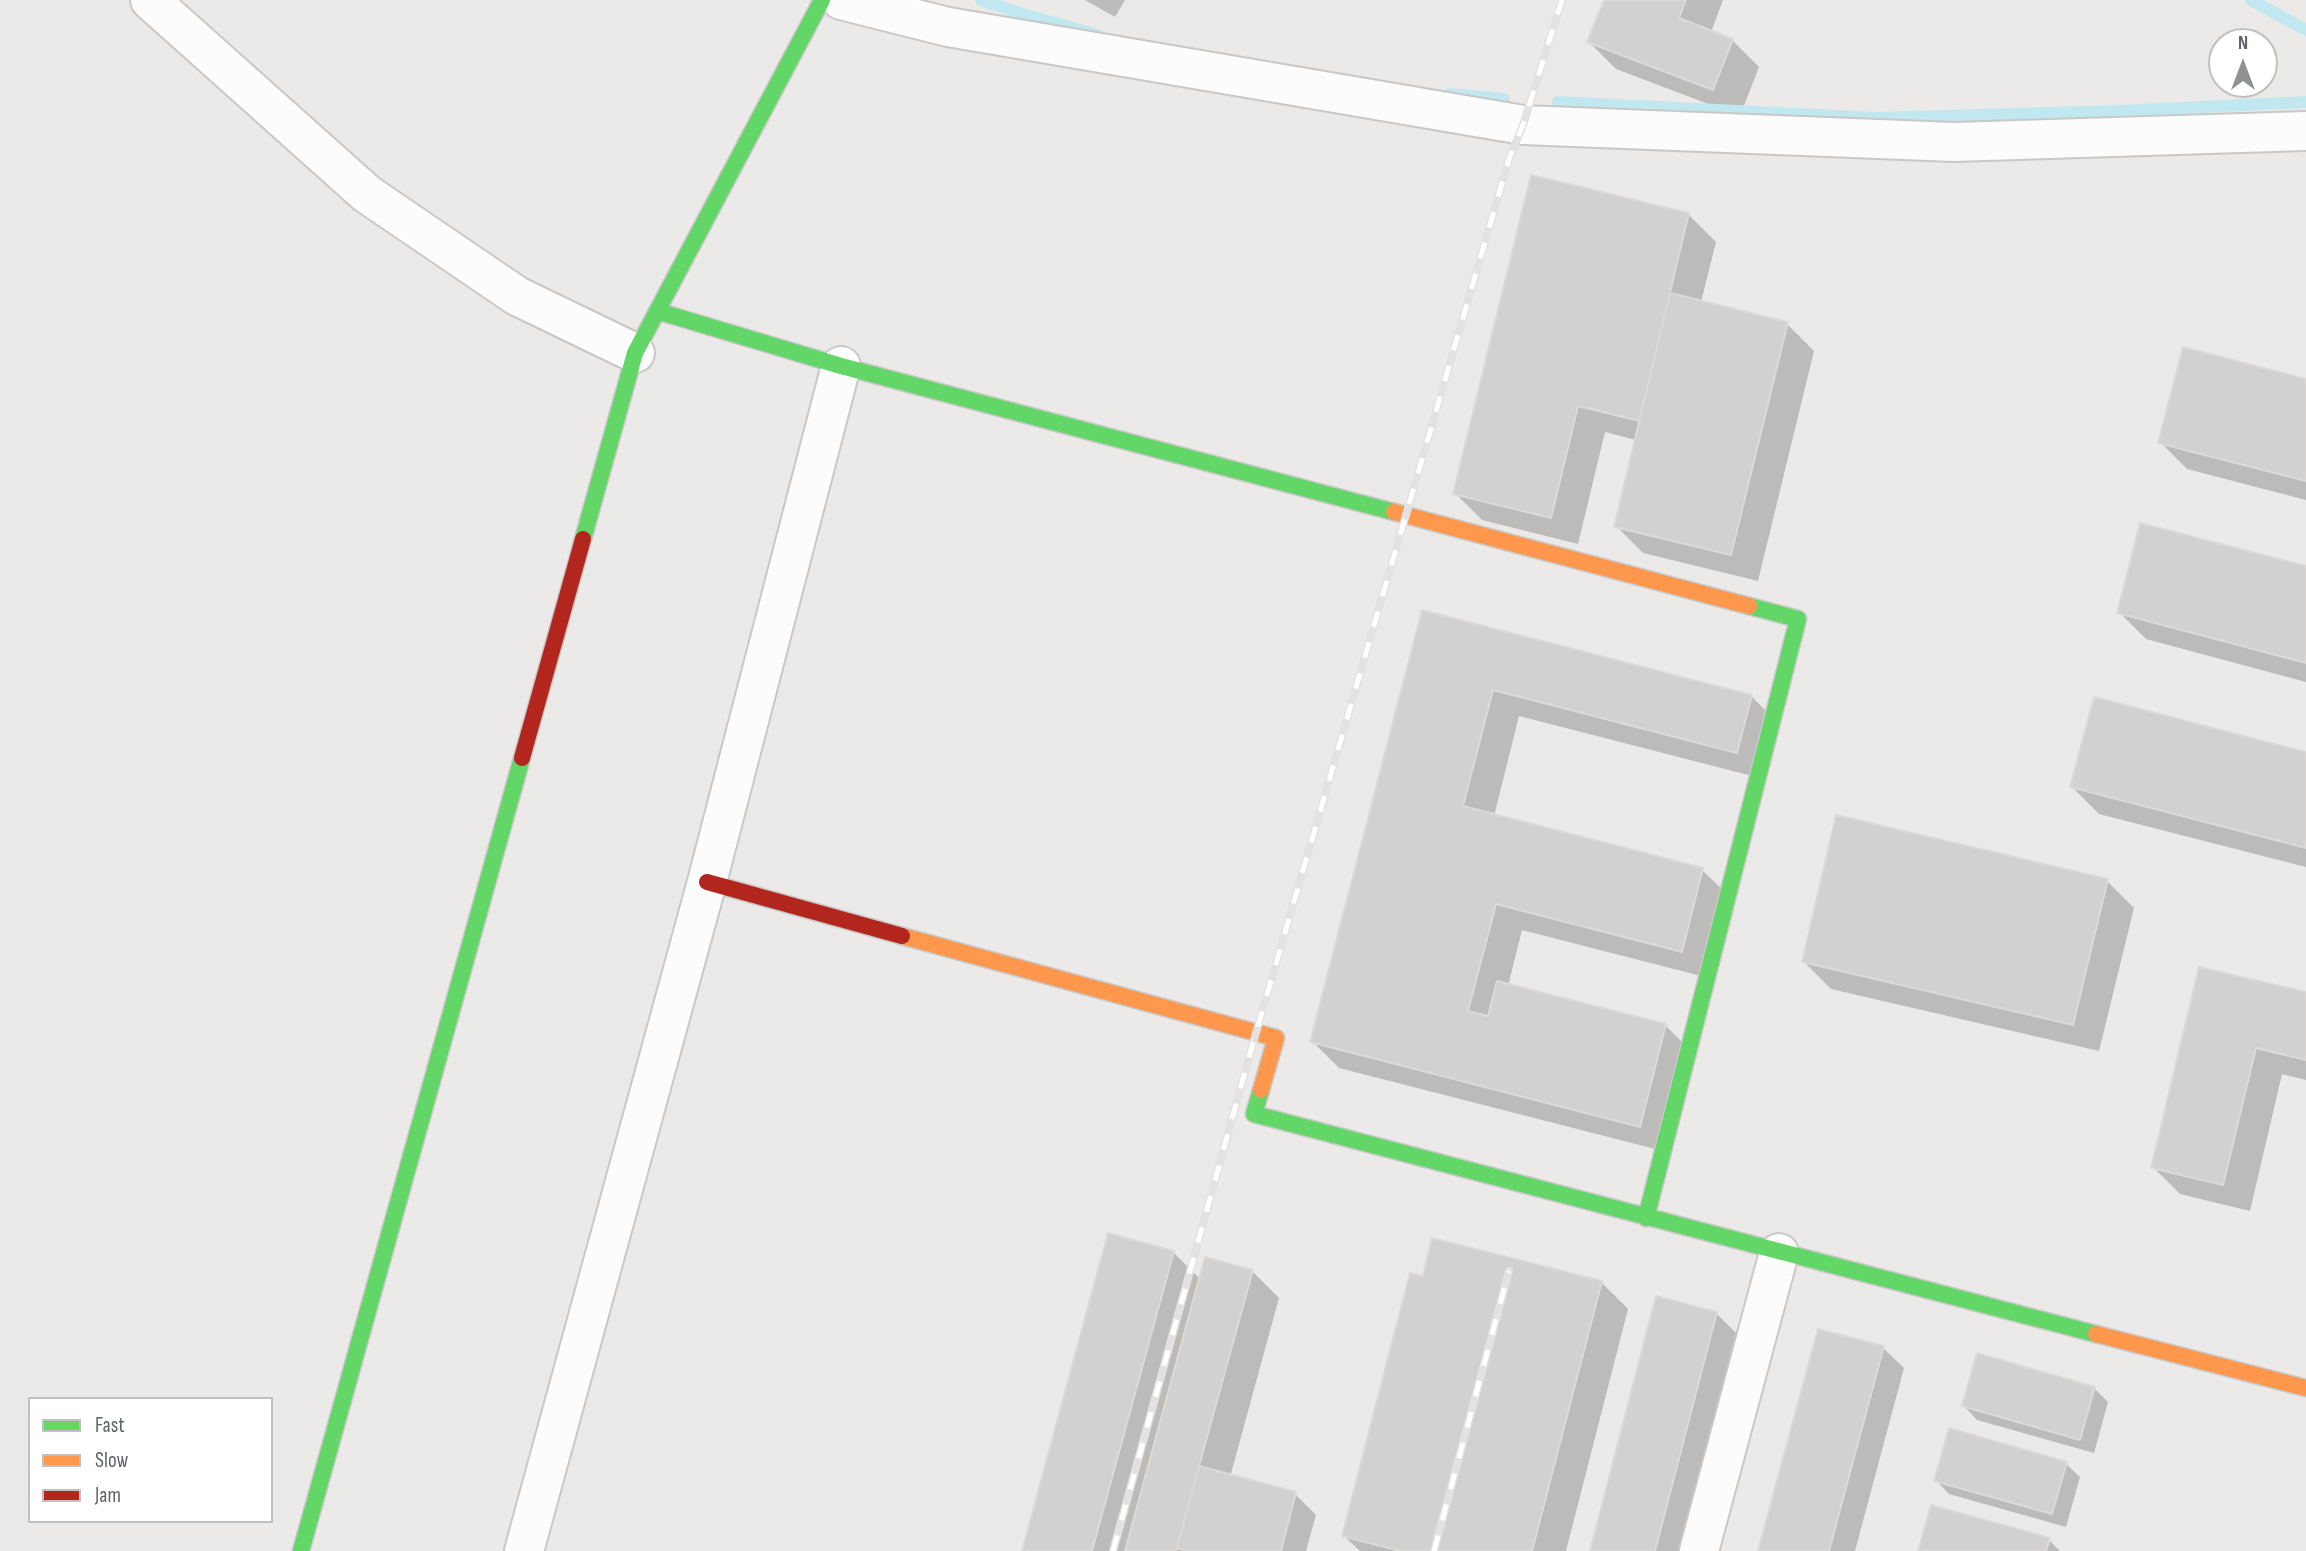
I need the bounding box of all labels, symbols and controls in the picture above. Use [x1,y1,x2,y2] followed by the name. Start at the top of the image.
[2208,28,2278,98] north arrow
[2238,32,2248,55] text: N
[28,1397,273,1523] legend
[95,1413,125,1438] text: Fast
[95,1448,128,1473] text: Slow
[95,1483,121,1508] text: Jam

